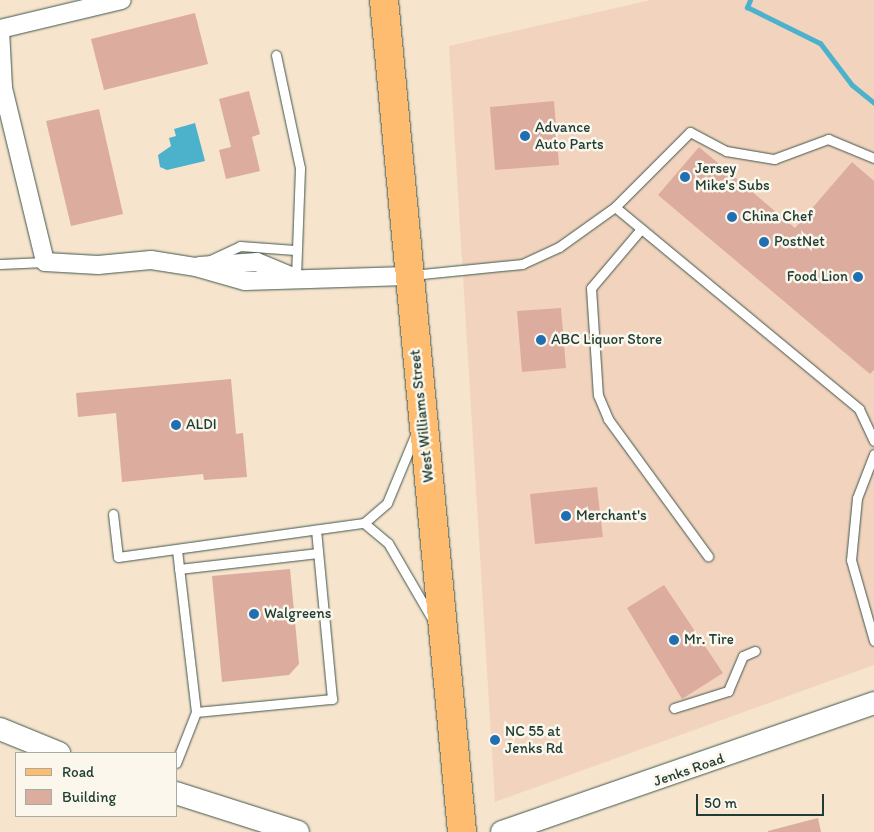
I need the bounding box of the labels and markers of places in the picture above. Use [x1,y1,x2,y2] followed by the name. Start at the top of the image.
[535,118,604,153] place label: Advance Auto Parts
[519,130,531,142] marker: Advance Auto Parts
[695,159,770,194] place label: Jersey Mike's Subs
[679,171,691,183] marker: Jersey Mike's Subs
[742,208,813,226] place label: China Chef
[726,211,738,223] marker: China Chef
[774,233,825,251] place label: PostNet
[758,236,770,248] marker: PostNet
[786,268,848,286] place label: Food Lion
[852,271,864,283] marker: Food Lion
[551,331,662,349] place label: ABC Liquor Store
[535,334,547,346] marker: ABC Liquor Store
[186,416,217,434] place label: ALDI
[170,419,182,431] marker: ALDI
[576,507,647,525] place label: Merchant's
[560,510,572,522] marker: Merchant's
[264,605,331,623] place label: Walgreens
[248,608,260,620] marker: Walgreens
[684,631,734,649] place label: Mr. Tire
[668,634,680,646] marker: Mr. Tire
[505,722,563,757] place label: NC 55 at Jenks Rd
[489,734,501,746] marker: NC 55 at Jenks Rd

